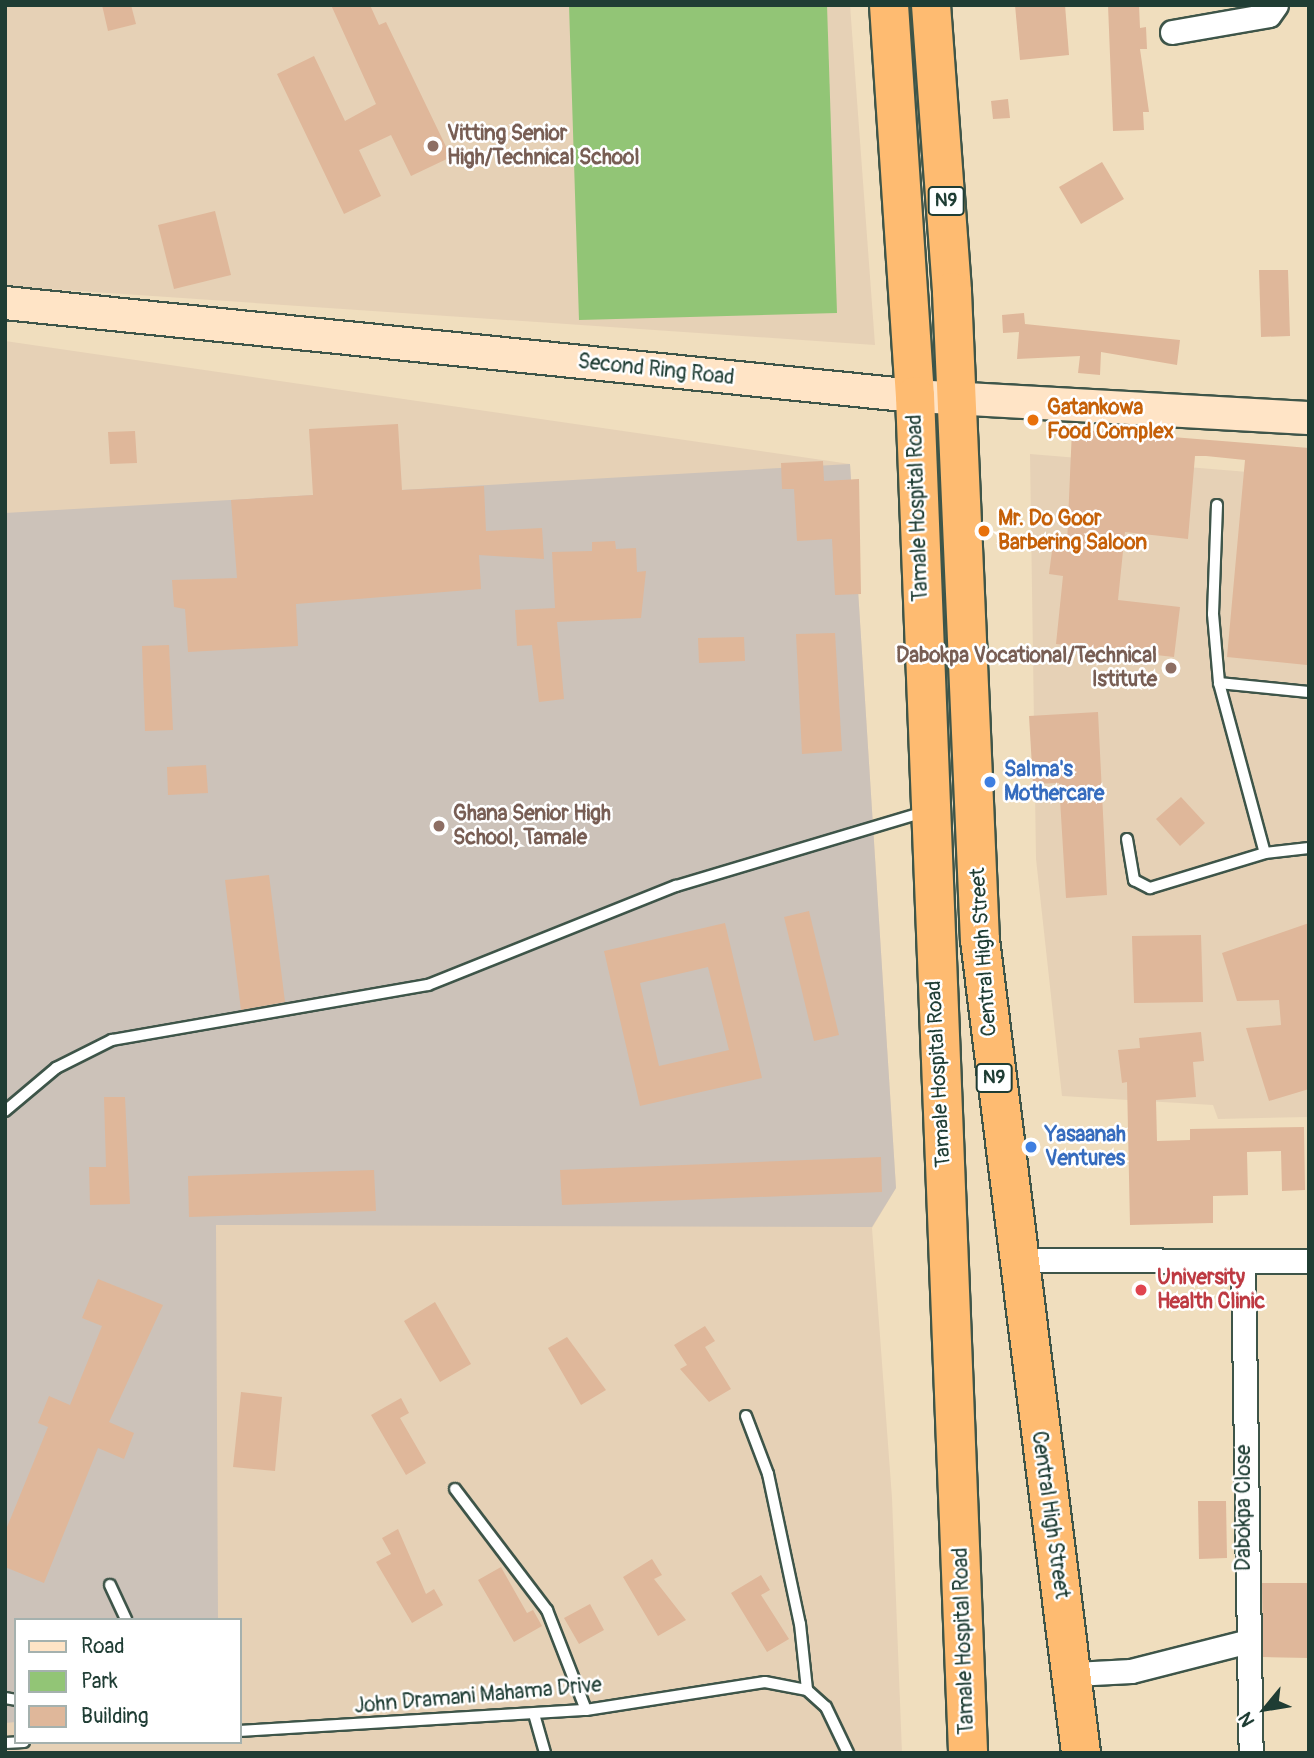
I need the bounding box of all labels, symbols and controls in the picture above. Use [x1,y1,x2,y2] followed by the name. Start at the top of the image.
[447,121,639,171] place label: Vitting Senior High/Technical School
[425,138,441,154] marker: Vitting Senior High/Technical School
[927,186,965,216] road number: N9
[576,349,736,391] street label: Second Ring Road
[1047,395,1174,445] place label: Gatankowa Food Complex
[1025,412,1041,428] marker: Gatankowa Food Complex
[902,414,934,602] street label: Tamale Hospital Road
[998,506,1147,556] place label: Mr. Do Goor Barbering Saloon
[976,523,992,539] marker: Mr. Do Goor Barbering Saloon
[896,643,1157,693] place label: Dabokpa Vocational/Technical Istitute
[1163,660,1179,676] marker: Dabokpa Vocational/Technical Istitute
[1004,757,1104,807] place label: Salma's Mothercare
[982,774,998,790] marker: Salma's Mothercare
[453,801,611,851] place label: Ghana Senior High School, Tamale
[431,818,447,834] marker: Ghana Senior High School, Tamale
[966,867,1002,1037] street label: Central High Street
[922,980,956,1168] street label: Tamale Hospital Road
[975,1062,1013,1094] road number: N9
[1045,1122,1126,1172] place label: Yasaanah Ventures
[1023,1139,1039,1155] marker: Yasaanah Ventures
[1157,1265,1265,1315] place label: University Health Clinic
[1131,1280,1151,1300] marker: University Health Clinic
[1026,1430,1074,1600] street label: Central High Street
[1231,1445,1257,1571] street label: Dabokpa Close
[948,1547,980,1735] street label: Tamale Hospital Road
[14,1618,242,1744] legend
[81,1633,125,1660] text: Road
[81,1668,118,1695] text: Park
[353,1673,603,1719] street label: John Dramani Mahama Drive
[1230,1674,1300,1744] north arrow
[81,1703,148,1730] text: Building
[1233,1708,1260,1731] text: N

